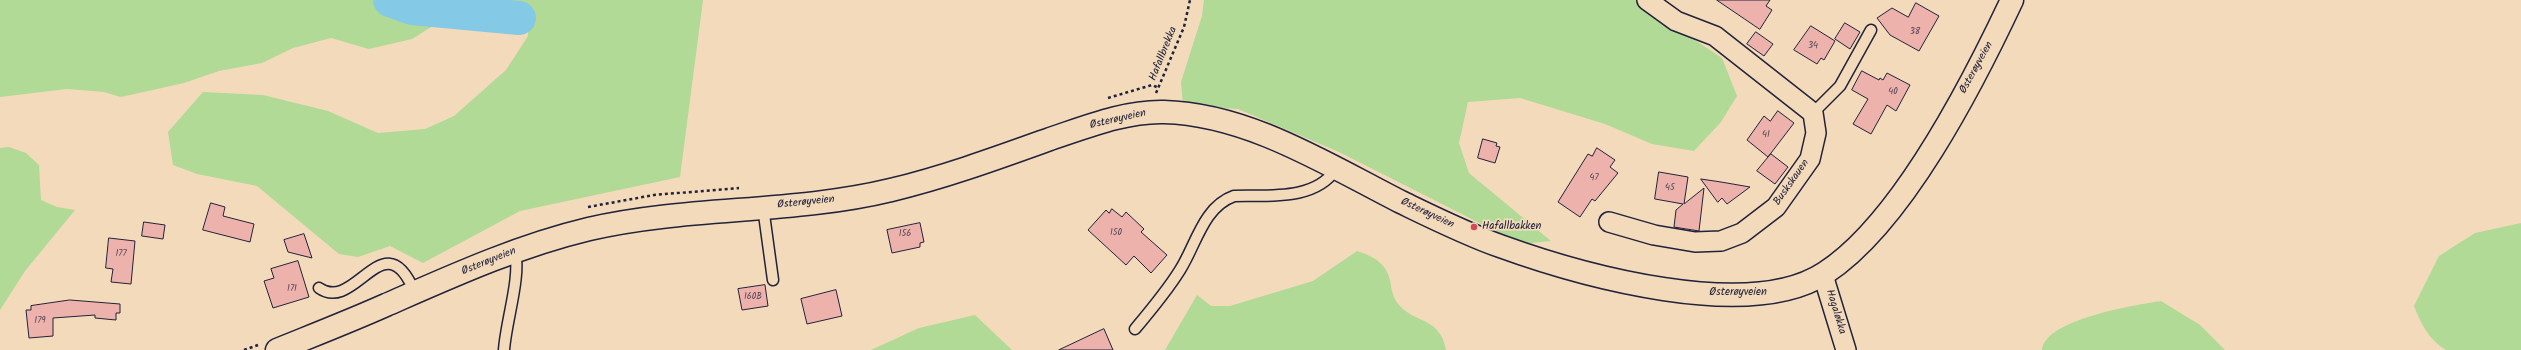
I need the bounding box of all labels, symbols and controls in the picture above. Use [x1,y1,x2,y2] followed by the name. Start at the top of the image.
[1147,25,1181,83] street label: Hafallbrekka
[1910,27,1920,37] house number: 38
[1957,40,1997,96] street label: Østerøyveien
[1808,41,1818,51] house number: 34
[1888,87,1898,97] house number: 40
[1089,107,1147,133] street label: Østerøyveien
[1762,130,1770,140] house number: 41
[1771,157,1813,209] street label: Buskskauen
[1589,173,1599,183] house number: 47
[1665,183,1675,193] house number: 45
[777,193,835,213] street label: Østerøyveien
[1398,196,1456,232] street label: Østerøyveien
[1482,220,1541,234] place label: Hafallbakken
[1469,222,1479,232] marker: Hafallbakken
[1110,228,1122,238] house number: 150
[899,229,911,239] house number: 156
[460,245,518,279] street label: Østerøyveien
[115,249,127,259] house number: 177
[287,284,297,294] house number: 171
[1709,286,1767,300] street label: Østerøyveien
[1822,288,1848,336] street label: Hagaløkka
[744,292,762,302] house number: 160B
[34,316,46,326] house number: 179

